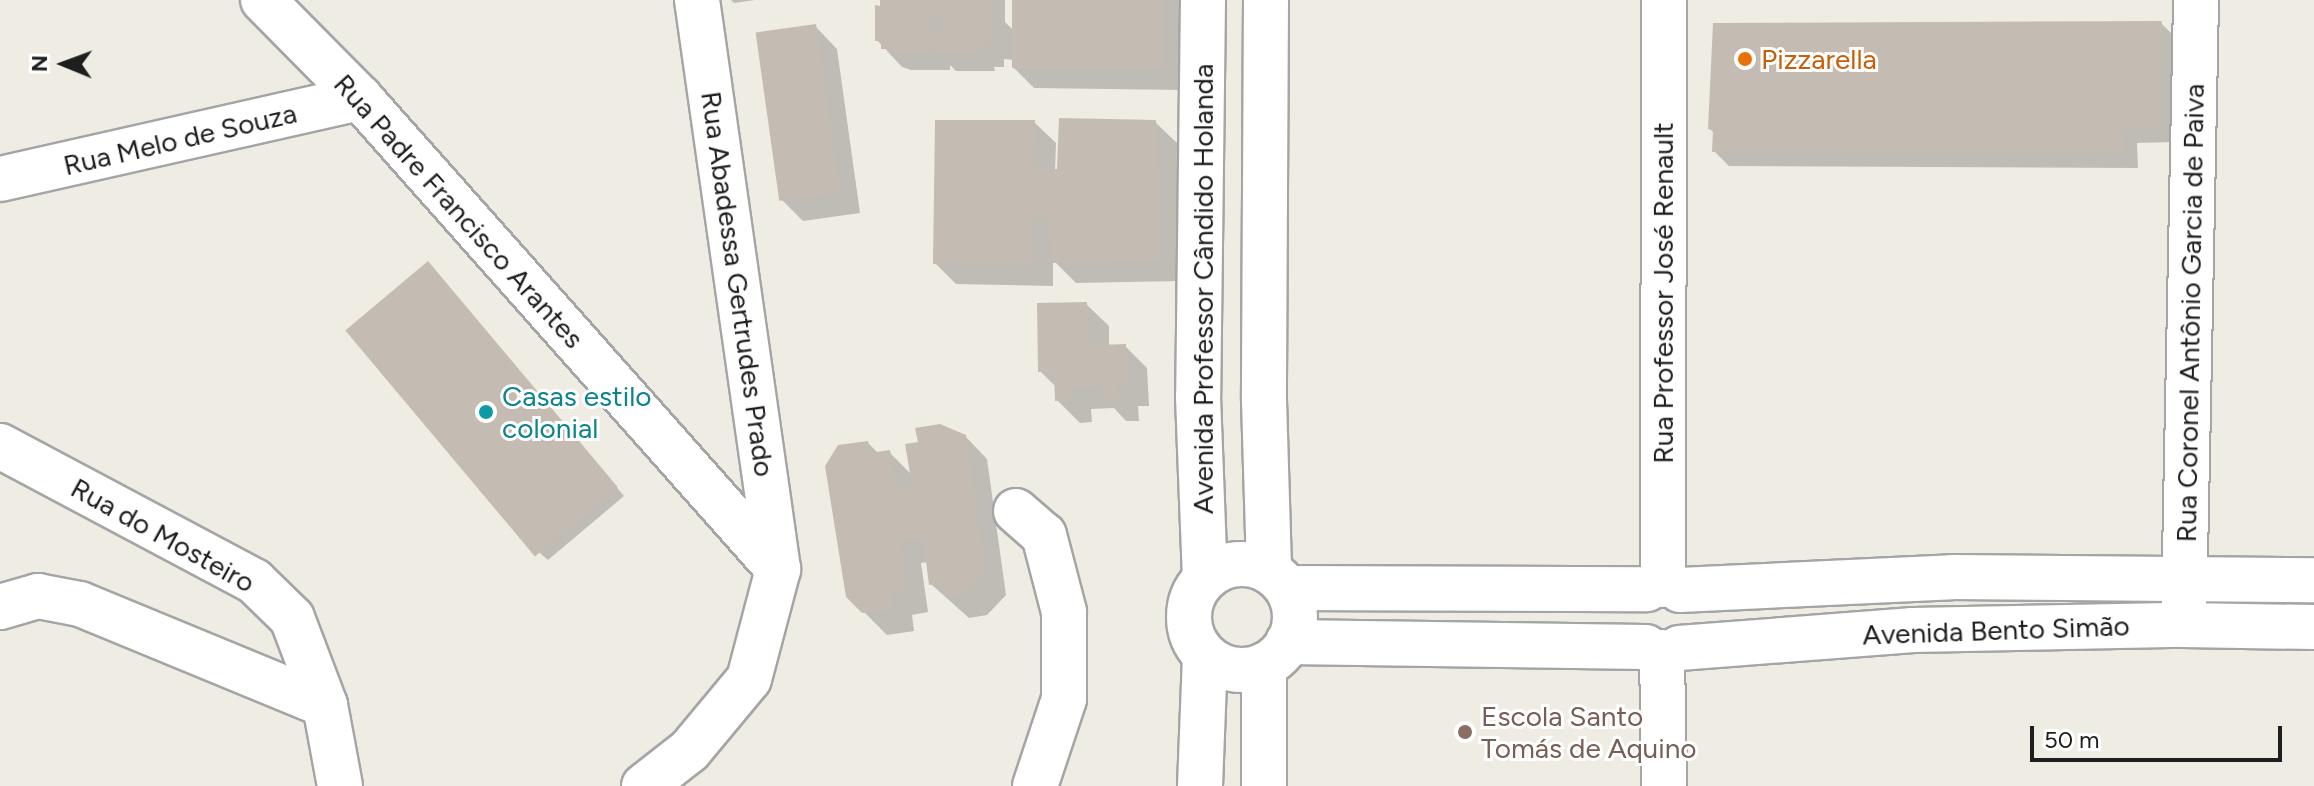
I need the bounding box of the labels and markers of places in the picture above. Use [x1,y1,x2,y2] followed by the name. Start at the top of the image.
[1761,42,1877,76] place label: Pizzarella
[1736,50,1754,68] marker: Pizzarella
[502,379,652,445] place label: Casas estilo colonial
[477,403,495,421] marker: Casas estilo colonial
[1481,699,1697,765] place label: Escola Santo Tomás de Aquino
[1456,723,1474,741] marker: Escola Santo Tomás de Aquino

